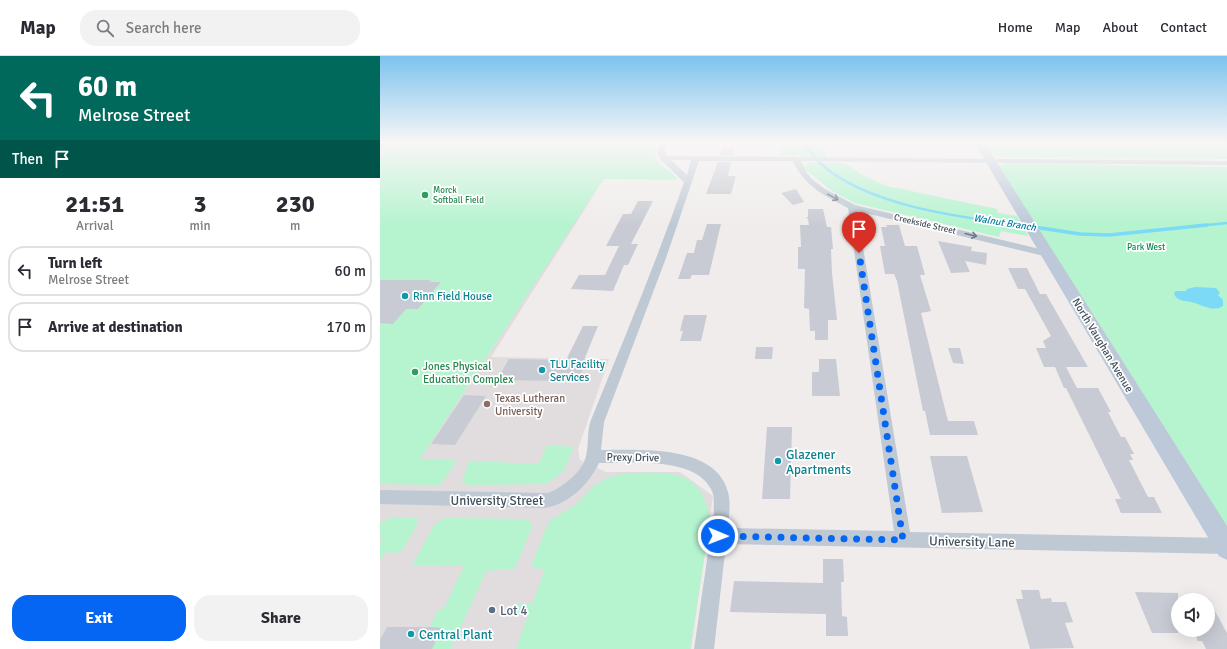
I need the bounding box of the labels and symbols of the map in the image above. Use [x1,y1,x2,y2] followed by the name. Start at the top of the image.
[433,185,484,206] place label: Morck Softball Field
[420,190,430,200] marker: Morck Softball Field
[826,194,838,202] one-way arrow
[842,212,876,253] pin
[893,212,957,237] street label: Creekside Street
[973,212,1037,234] water label: Walnut Branch
[964,232,977,240] one-way arrow
[1127,242,1165,253] park label: Park West
[413,290,492,303] place label: Rinn Field House
[400,291,410,301] marker: Rinn Field House
[1069,296,1136,395] street label: North Vaughan Avenue
[550,358,606,384] place label: TLU Facility Services
[423,360,513,386] place label: Jones Physical Education Complex
[537,365,547,375] marker: TLU Facility Services
[410,367,420,377] marker: Jones Physical Education Complex
[495,392,565,418] place label: Texas Lutheran University
[482,399,492,409] marker: Texas Lutheran University
[786,447,852,478] place label: Glazener Apartments
[607,451,659,464] street label: Prexy Drive
[773,456,783,466] marker: Glazener Apartments
[451,493,544,509] street label: University Street
[697,515,739,557] position arrow
[929,533,1015,551] street label: University Lane
[500,603,528,619] place label: Lot 4
[487,605,497,615] marker: Lot 4
[419,627,493,643] place label: Central Plant
[406,629,416,639] marker: Central Plant

